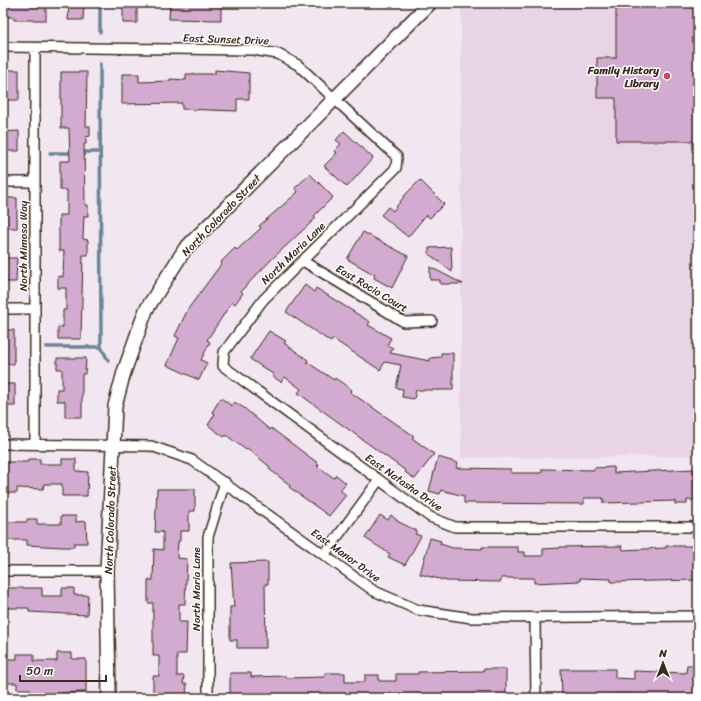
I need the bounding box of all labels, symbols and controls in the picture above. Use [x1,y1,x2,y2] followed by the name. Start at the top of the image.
[183,29,270,51] street label: East Sunset Drive
[587,61,659,93] place label: Family History Library
[662,71,672,81] marker: Family History Library
[177,169,266,261] street label: North Colorado Street
[14,200,33,291] street label: North Mimosa Way
[257,217,331,289] street label: North Maria Lane
[332,259,412,318] street label: East Rocio Court
[361,448,447,517] street label: East Natasha Drive
[99,465,122,574] street label: North Colorado Street
[307,523,385,588] street label: East Manor Drive
[187,546,206,631] street label: North Maria Lane
[643,643,683,683] north arrow
[658,644,667,663] text: N
[20,657,106,683] scale bar
[26,660,53,682] text: 50 m

